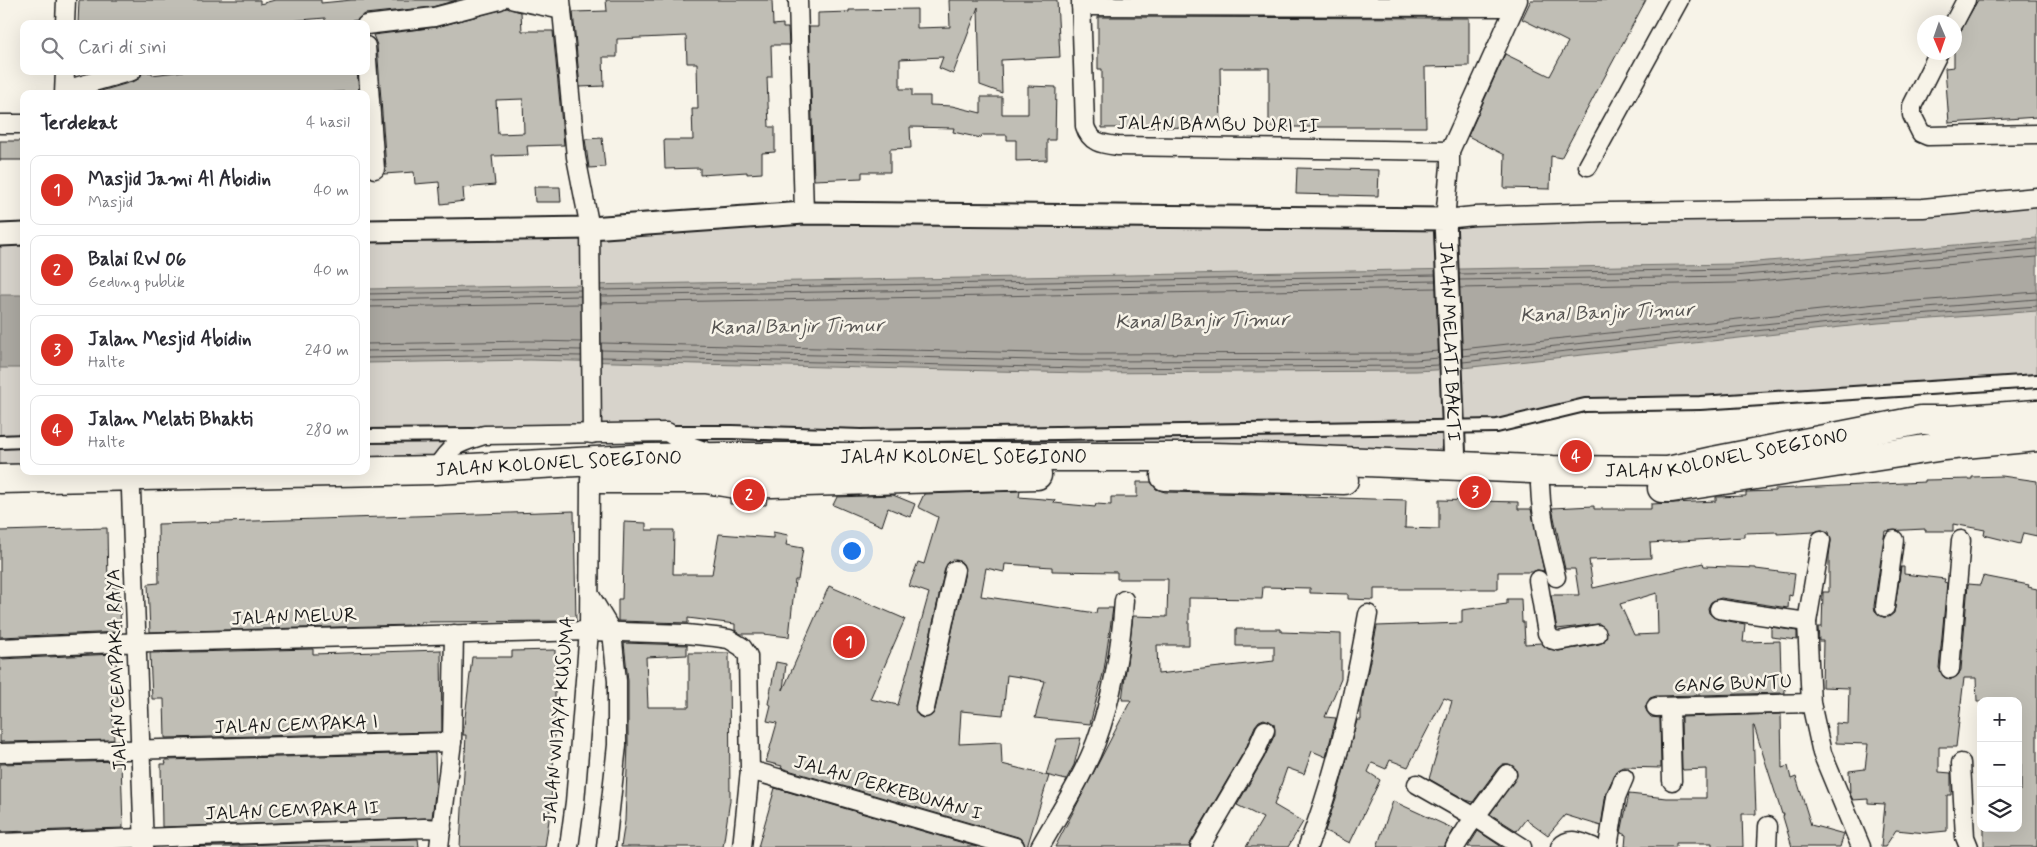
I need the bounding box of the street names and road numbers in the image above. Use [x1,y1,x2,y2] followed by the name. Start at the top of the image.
[1117,111,1320,139] street label: JALAN BAMBU DURI II
[1433,241,1467,442] street label: JALAN MELATI BAKTI
[1605,422,1850,483] street label: JALAN KOLONEL SOEGIONO
[435,445,682,482] street label: JALAN KOLONEL SOEGIONO
[840,445,1087,470] street label: JALAN KOLONEL SOEGIONO
[101,568,133,772] street label: JALAN CEMPAKA RAYA
[231,602,357,632] street label: JALAN MELUR
[537,615,581,825] street label: JALAN WIJAYA KUSUMA
[1673,669,1793,699] street label: GANG BUNTU
[214,710,378,740] street label: JALAN CEMPAKA I
[791,749,985,827] street label: JALAN PERKEBUNAN I
[205,795,379,827] street label: JALAN CEMPAKA II

